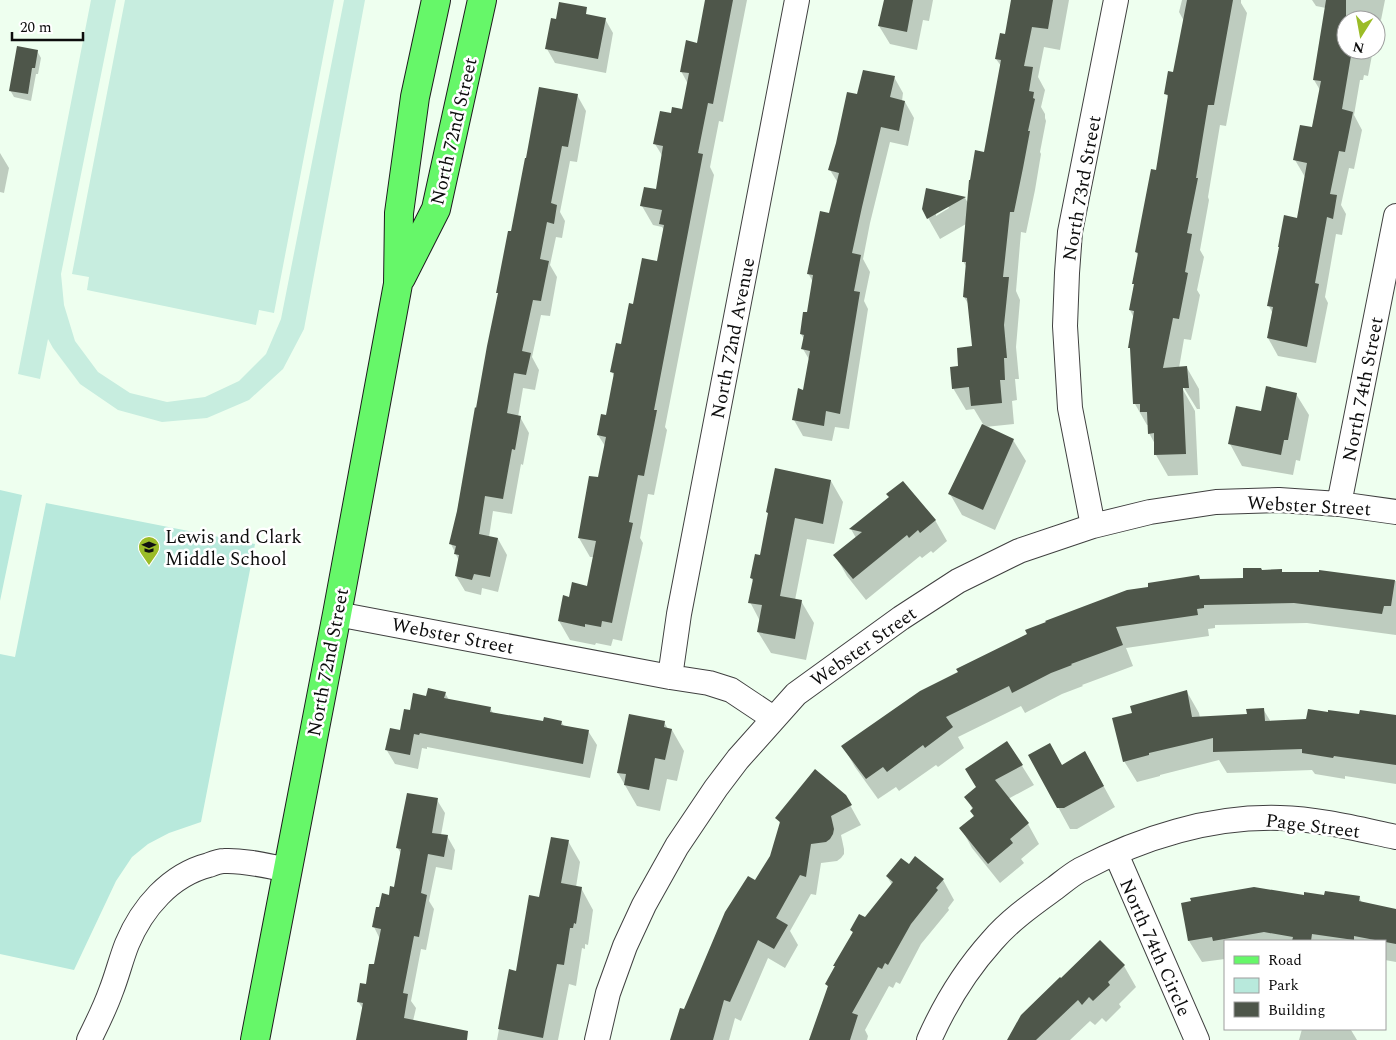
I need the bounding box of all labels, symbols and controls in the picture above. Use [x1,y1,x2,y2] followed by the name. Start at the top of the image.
[12,10,84,42] scale bar
[1336,10,1386,60] north arrow
[20,16,52,39] text: 20 m
[1351,36,1366,59] text: N
[423,54,486,208] street label: North 72nd Street
[1055,113,1110,263] street label: North 73rd Street
[704,255,763,421] street label: North 72nd Avenue
[1335,314,1392,464] street label: North 74th Street
[1246,489,1372,524] street label: Webster Street
[165,523,302,574] place label: Lewis and Clark Middle School
[137,535,161,566] school or university icon: Lewis and Clark Middle School
[300,585,357,739] street label: North 72nd Street
[805,600,923,695] street label: Webster Street
[389,610,517,663] street label: Webster Street
[1264,806,1362,847] street label: Page Street
[1111,874,1198,1021] street label: North 74th Circle
[1224,940,1386,1030] legend
[1268,949,1302,972] text: Road
[1268,974,1299,997] text: Park
[1268,999,1325,1022] text: Building

